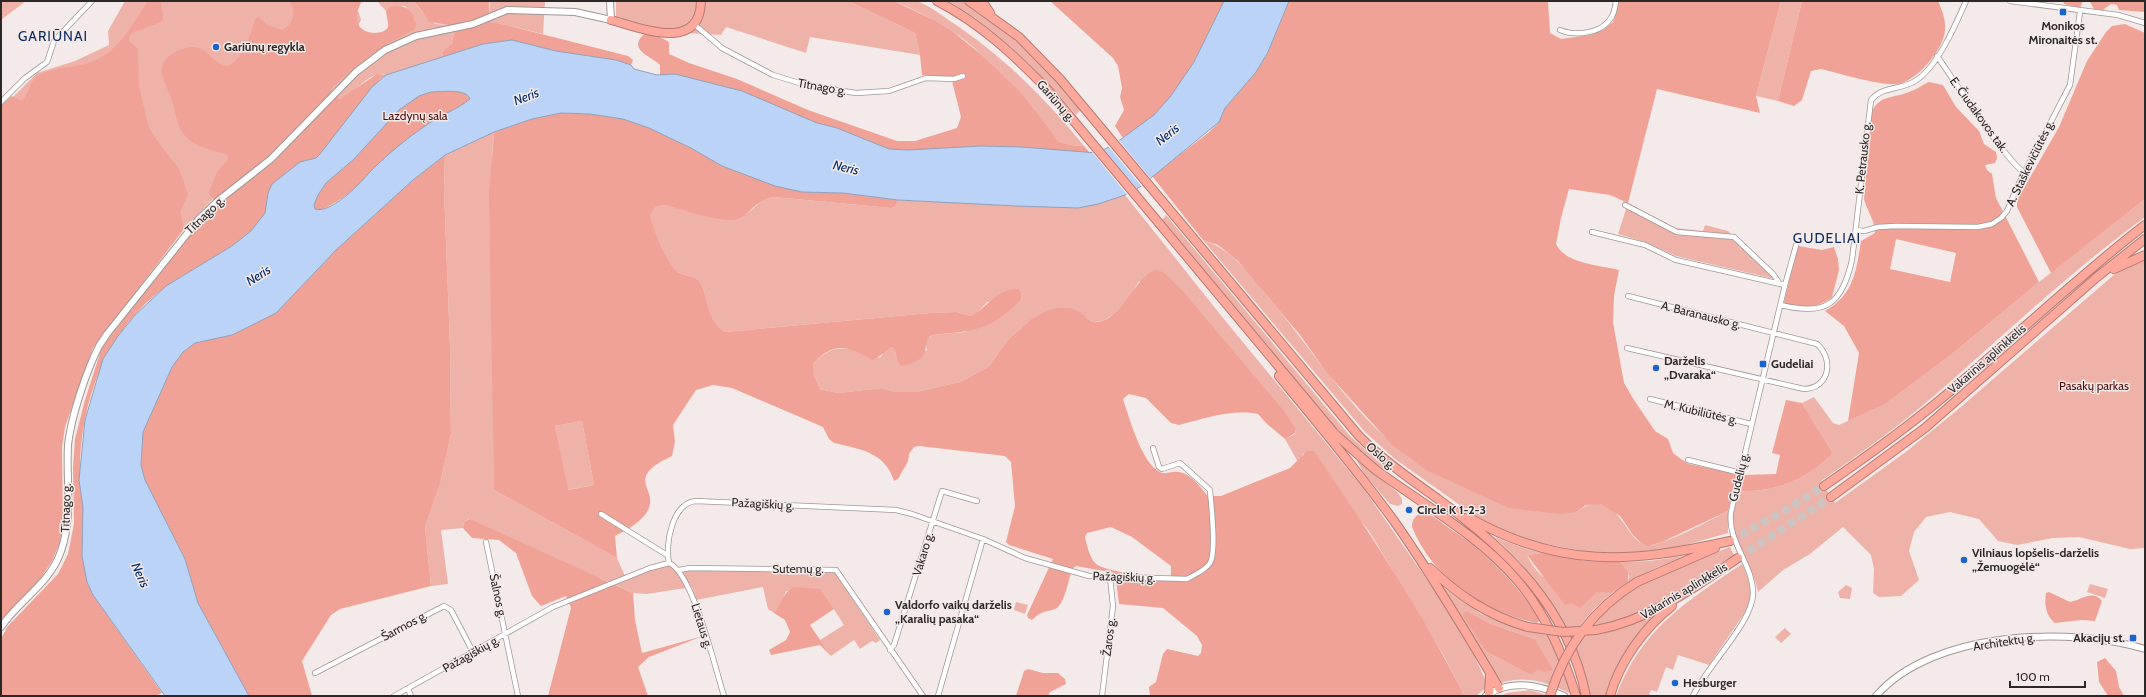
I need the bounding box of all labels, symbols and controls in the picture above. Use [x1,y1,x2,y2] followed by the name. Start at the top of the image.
[2058,7,2068,17] marker: Monikos Mironaitės st.
[2029,18,2098,47] place label: Monikos Mironaitės st.
[18,27,88,45] district label: GARIŪNAI
[224,39,305,54] place label: Gariūnų regykla
[211,42,221,52] marker: Gariūnų regykla
[1947,74,2012,155] street label: E. Čiudakovos tak.
[797,75,848,98] street label: Titnago g.
[1034,77,1079,125] street label: Gariūnų g.
[511,84,541,108] water label: Neris
[382,108,448,123] park label: Lazdynų sala
[2002,117,2057,209] street label: A. Staškevičiūtės g.
[1152,120,1182,148] water label: Neris
[1851,121,1874,195] street label: K. Petrausko g.
[831,156,861,178] water label: Neris
[182,192,228,237] street label: Titnago g.
[1793,229,1861,247] district label: GUDELIAI
[243,261,273,289] water label: Neris
[1660,297,1743,332] street label: A. Baranausko g.
[1945,321,2029,397] street label: Vakarinis aplinkkelis
[1664,353,1716,382] place label: Darželis „Dvaraka“
[1771,356,1814,371] place label: Gudeliai
[1758,359,1768,369] marker: Gudeliai
[1651,363,1661,373] marker: Darželis „Dvaraka“
[2059,378,2129,393] park label: Pasakų parkas
[1663,396,1739,427] street label: M. Kubiliūtės g.
[1363,439,1399,473] street label: Oslo g.
[1725,451,1752,503] street label: Gudelių g.
[57,483,74,533] street label: Titnago g.
[731,494,795,513] street label: Pažagiškių g.
[1417,502,1486,517] place label: Circle K 1-2-3
[1404,505,1414,515] marker: Circle K 1-2-3
[909,530,936,578] street label: Vakaro g.
[1972,545,2099,574] place label: Vilniaus lopšelis-darželis „Žemuogėlė“
[1959,555,1969,565] marker: Vilniaus lopšelis-darželis „Žemuogėlė“
[1638,559,1730,622] street label: Vakarinis aplinkkelis
[128,560,154,590] water label: Neris
[772,561,824,576] street label: Sutemų g.
[1092,568,1156,585] street label: Pažagiškių g.
[486,572,511,619] street label: Šalnos g.
[895,597,1012,626] place label: Valdorfo vaikų darželis „Karalių pasaka“
[688,601,717,650] street label: Lietaus g.
[378,607,429,644] street label: Šarmos g.
[882,607,892,617] marker: Valdorfo vaikų darželis „Karalių pasaka“
[1099,617,1118,657] street label: Žaros g.
[1972,629,2036,654] street label: Architektų g.
[2073,630,2125,645] place label: Akacijų st.
[440,632,502,675] street label: Pažagiškių g.
[2128,633,2138,643] marker: Akacijų st.
[2010,663,2085,689] scale bar
[2016,669,2050,684] text: 100 m
[1683,675,1736,690] place label: Hesburger
[1670,678,1680,688] marker: Hesburger

